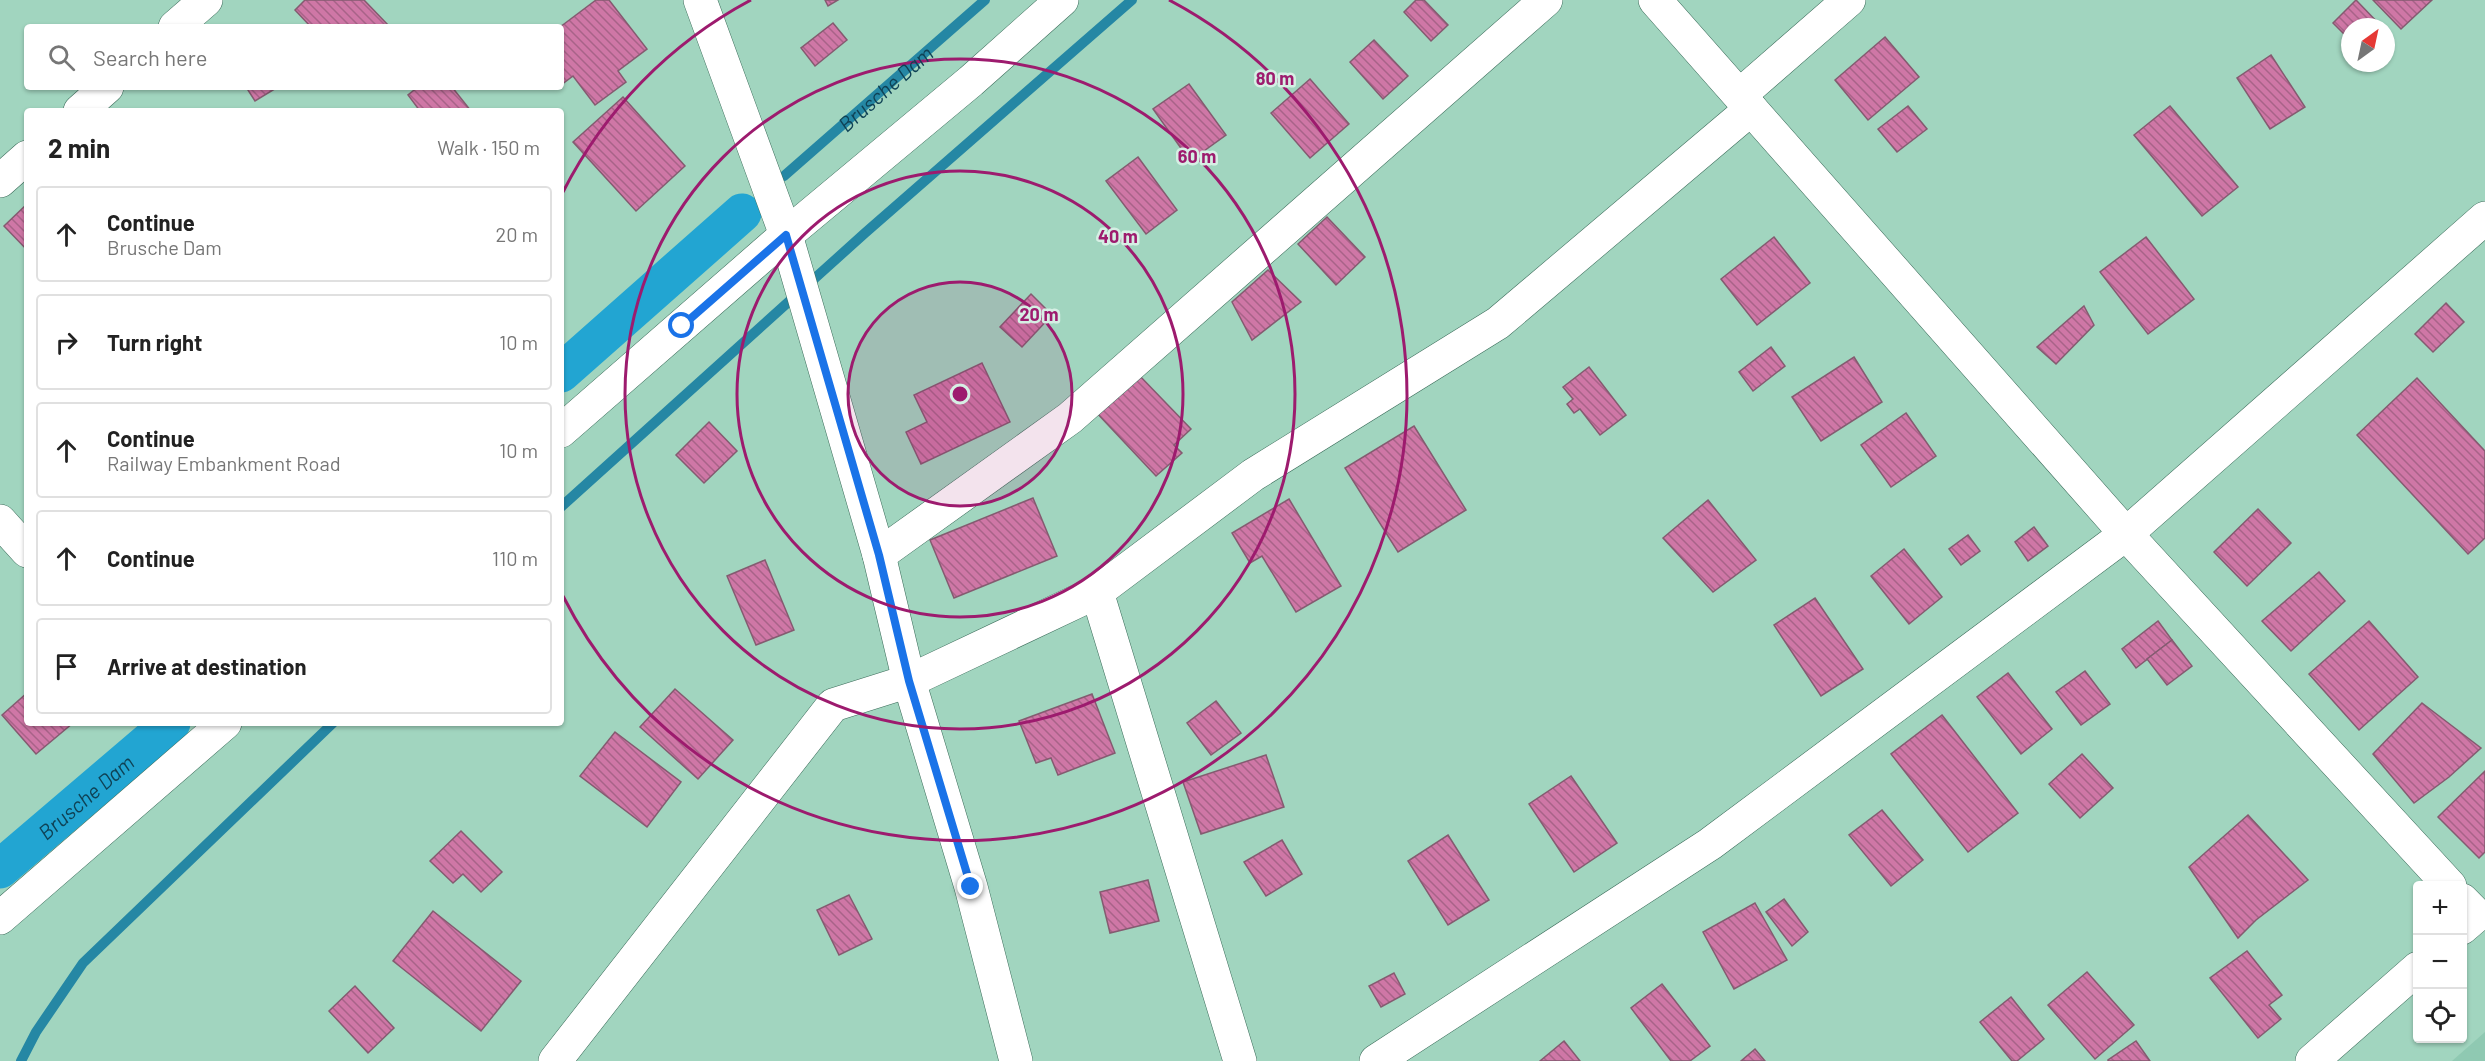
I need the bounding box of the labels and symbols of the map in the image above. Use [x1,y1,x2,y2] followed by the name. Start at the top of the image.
[2341,18,2395,72] north arrow
[832,40,937,136] water label: Brusche Dam
[1256,67,1294,89] text: 80 m
[1178,145,1216,167] text: 60 m
[1098,225,1138,247] text: 40 m
[1020,303,1058,325] text: 20 m
[668,312,694,338] route start
[950,384,970,404] centre of rings
[32,749,138,844] water label: Brusche Dam
[957,873,983,899] route end

